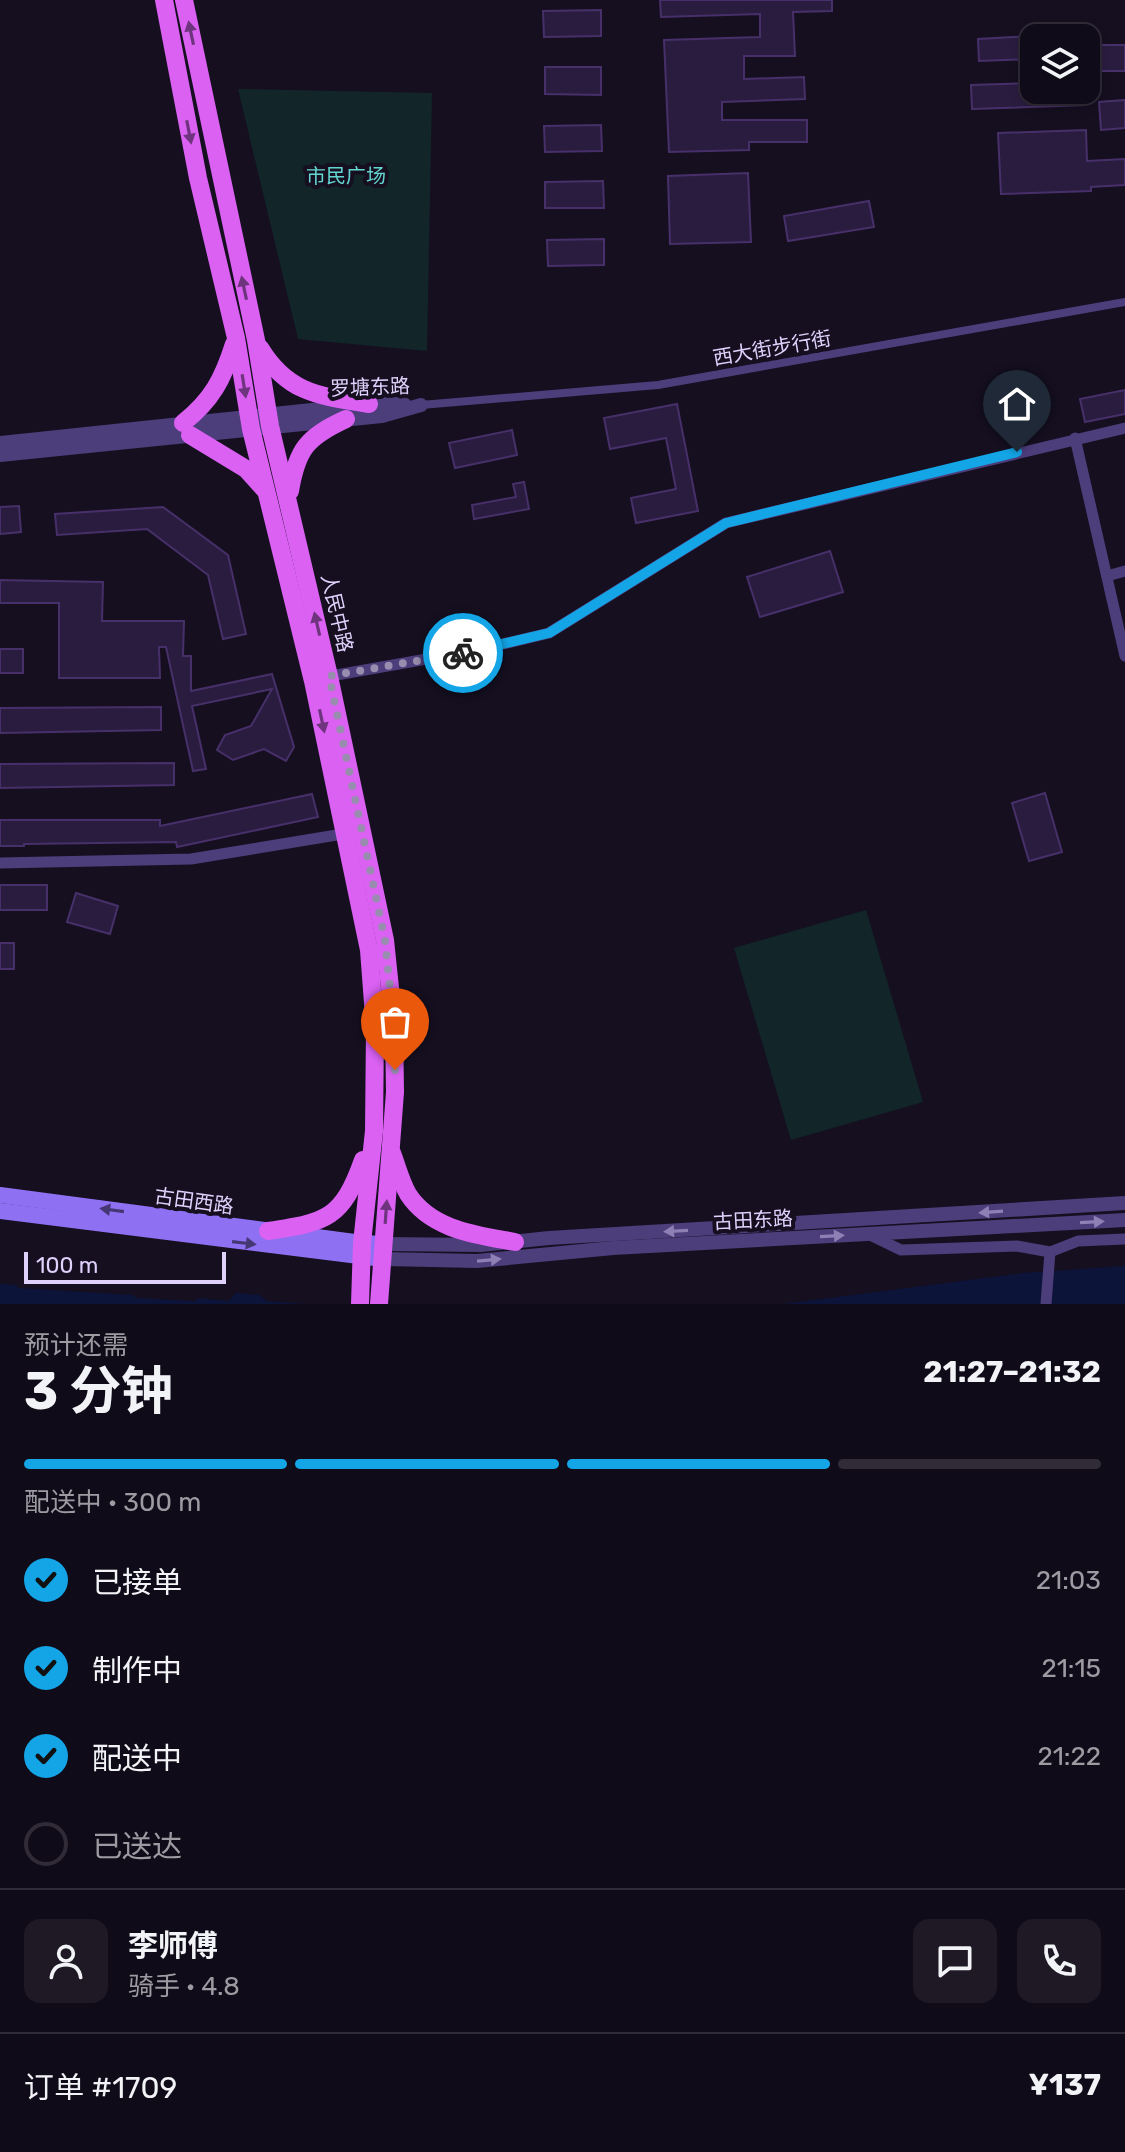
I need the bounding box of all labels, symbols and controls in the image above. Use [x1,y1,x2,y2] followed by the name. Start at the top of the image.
[184,21,197,46] one-way arrow
[1020,24,1100,104] map controls
[1020,24,1100,104] button: layers
[183,119,195,144] one-way arrow
[306,164,386,188] park label: 市民广场
[237,275,250,300] one-way arrow
[711,326,833,370] street label: 西大街步行街
[983,370,1051,452] pin
[238,373,250,398] one-way arrow
[330,374,410,400] street label: 罗塘东路
[995,382,1039,426] icon: home
[316,571,358,655] street label: 人民中路
[310,611,322,636] one-way arrow
[423,613,503,693] courier
[441,631,485,675] icon: bike
[316,708,329,733] one-way arrow
[361,988,429,1070] pin
[373,1000,417,1044] icon: bag
[153,1184,235,1218] street label: 古田西路
[380,1199,393,1224] one-way arrow
[99,1203,124,1216] one-way arrow
[712,1206,794,1234] street label: 古田东路
[978,1206,1003,1219] one-way arrow
[1080,1215,1105,1228] one-way arrow
[663,1224,688,1237] one-way arrow
[820,1229,845,1242] one-way arrow
[232,1237,257,1250] one-way arrow
[24,1248,226,1284] scale bar
[36,1252,98,1279] text: 100 m
[477,1253,502,1266] one-way arrow
[24,1330,128,1361] text: 预计还需
[923,1354,1101,1390] text: 21:27–21:32
[24,1360,173,1422] text: 3 分钟
[24,1487,201,1518] text: 配送中 · 300 m
[24,1558,68,1602] icon: check
[92,1565,182,1601] text: 已接单
[1036,1565,1101,1596] text: 21:03
[24,1646,68,1690] icon: check
[92,1653,182,1689] text: 制作中
[1041,1653,1101,1684] text: 21:15
[24,1734,68,1778] icon: check
[92,1741,182,1777] text: 配送中
[1037,1741,1101,1772] text: 21:22
[92,1829,182,1865] text: 已送达
[24,1919,108,2003] button: person
[913,1919,997,2003] button: chat
[1017,1919,1101,2003] button: phone
[128,1928,218,1964] text: 李师傅
[128,1971,240,2002] text: 骑手 · 4.8
[1028,2067,1101,2103] text: ¥137
[24,2070,177,2106] text: 订单 #1709

